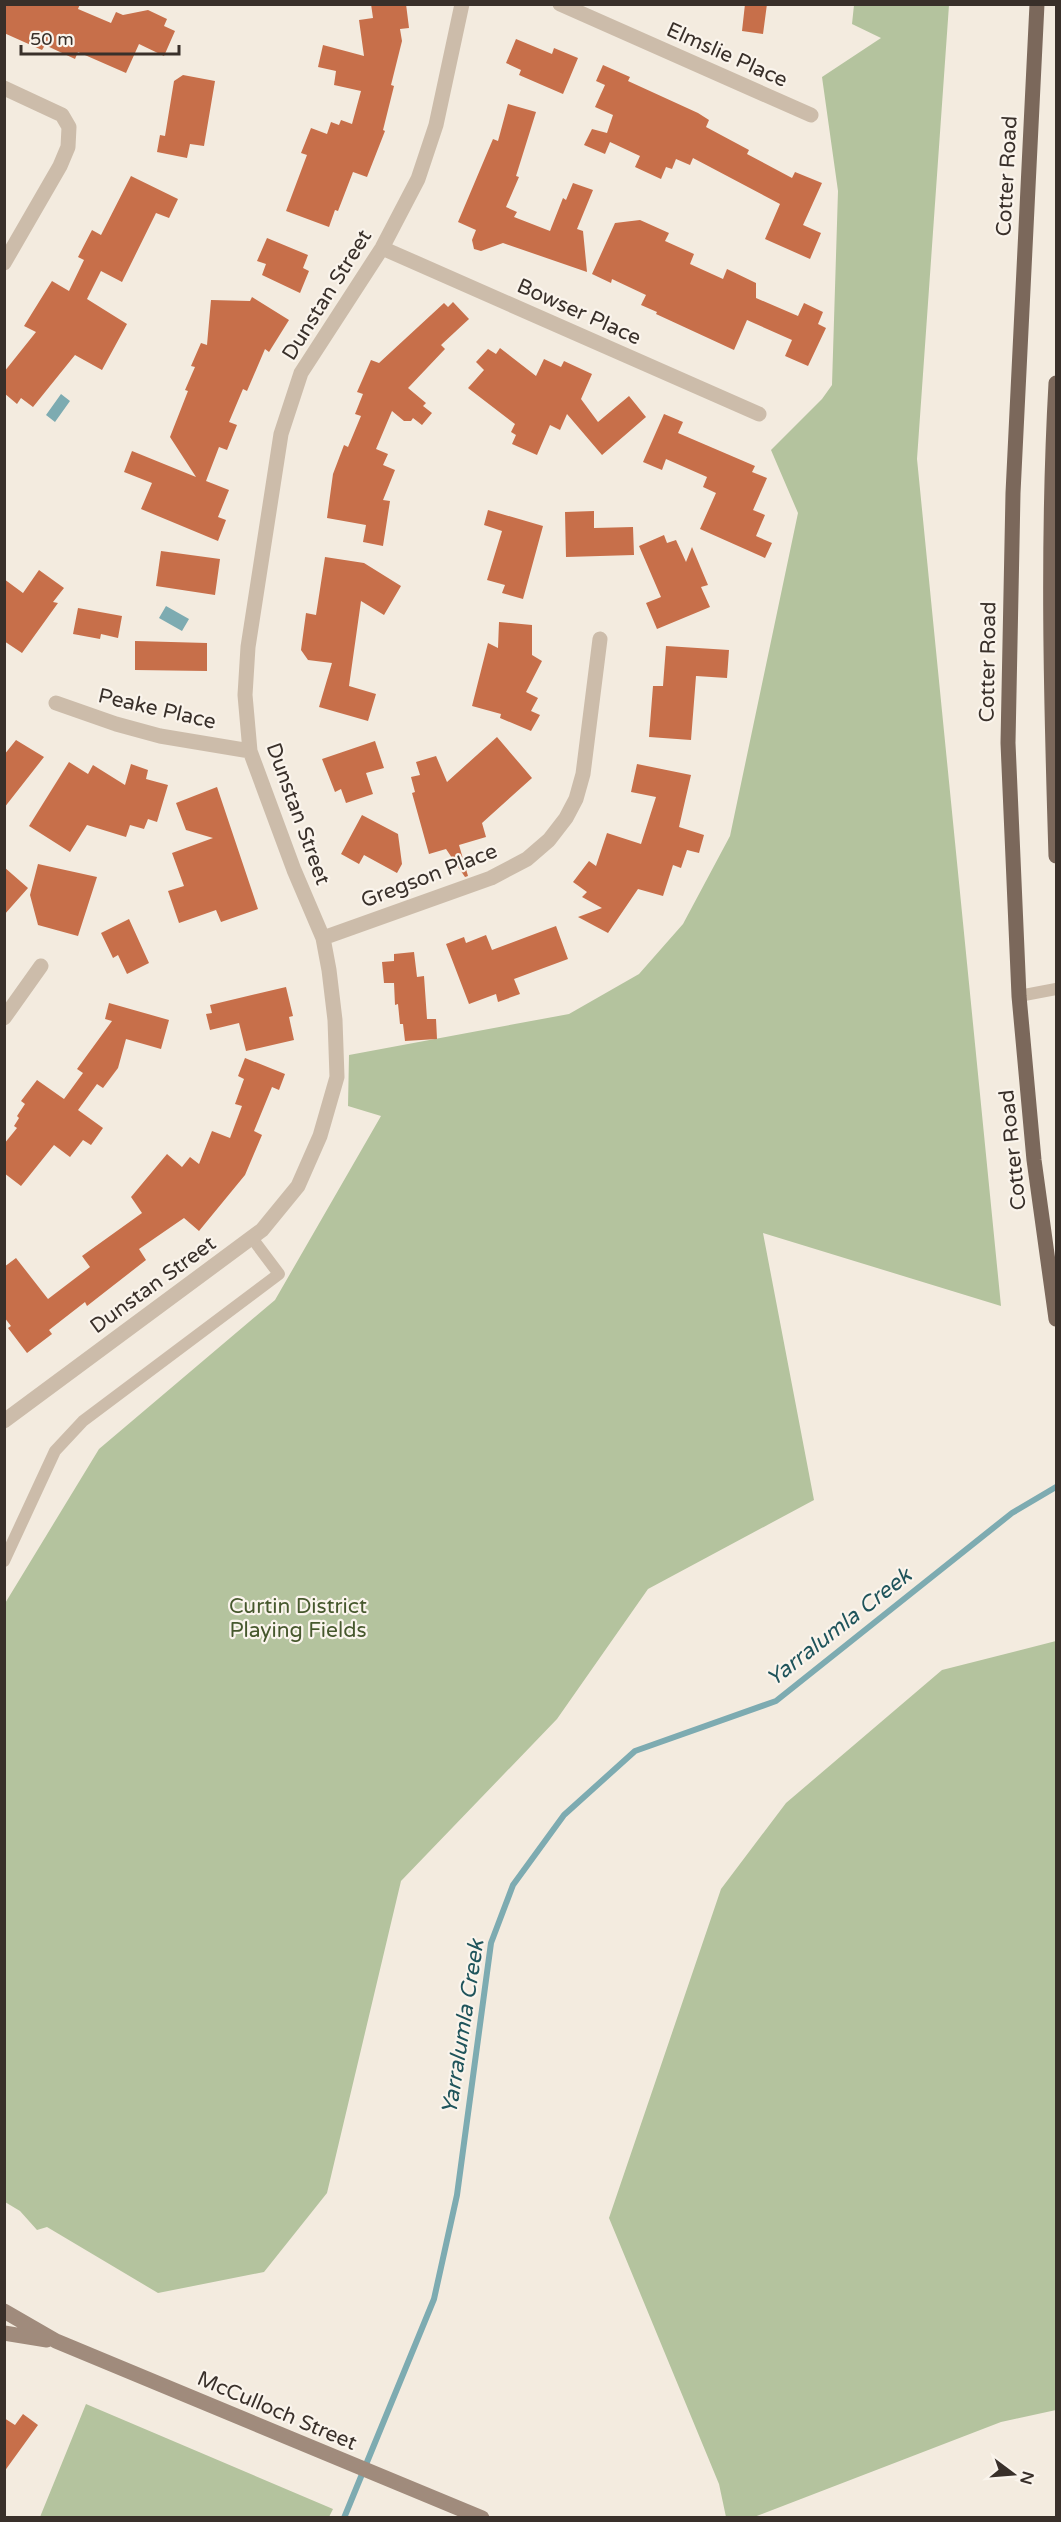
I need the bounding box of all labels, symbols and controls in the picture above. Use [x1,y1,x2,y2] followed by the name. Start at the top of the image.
[663,17,791,93] street label: Elmslie Place
[21,18,178,56] scale bar
[30,28,74,50] text: 50 m
[991,115,1023,237] street label: Cotter Road
[277,225,377,365] street label: Dunstan Street
[513,273,645,351] street label: Bowser Place
[974,601,1002,723] street label: Cotter Road
[96,683,218,735] street label: Peake Place
[261,740,335,888] street label: Dunstan Street
[357,839,501,913] street label: Gregson Place
[994,1089,1032,1211] street label: Cotter Road
[85,1231,221,1339] street label: Dunstan Street
[761,1561,918,1692] water label: Yarralumla Creek
[229,1594,367,1643] park label: Curtin District Playing Fields
[436,1936,490,2116] water label: Yarralumla Creek
[194,2366,360,2456] street label: McCulloch Street
[983,2444,1043,2504] north arrow
[1015,2469,1038,2487] text: N

